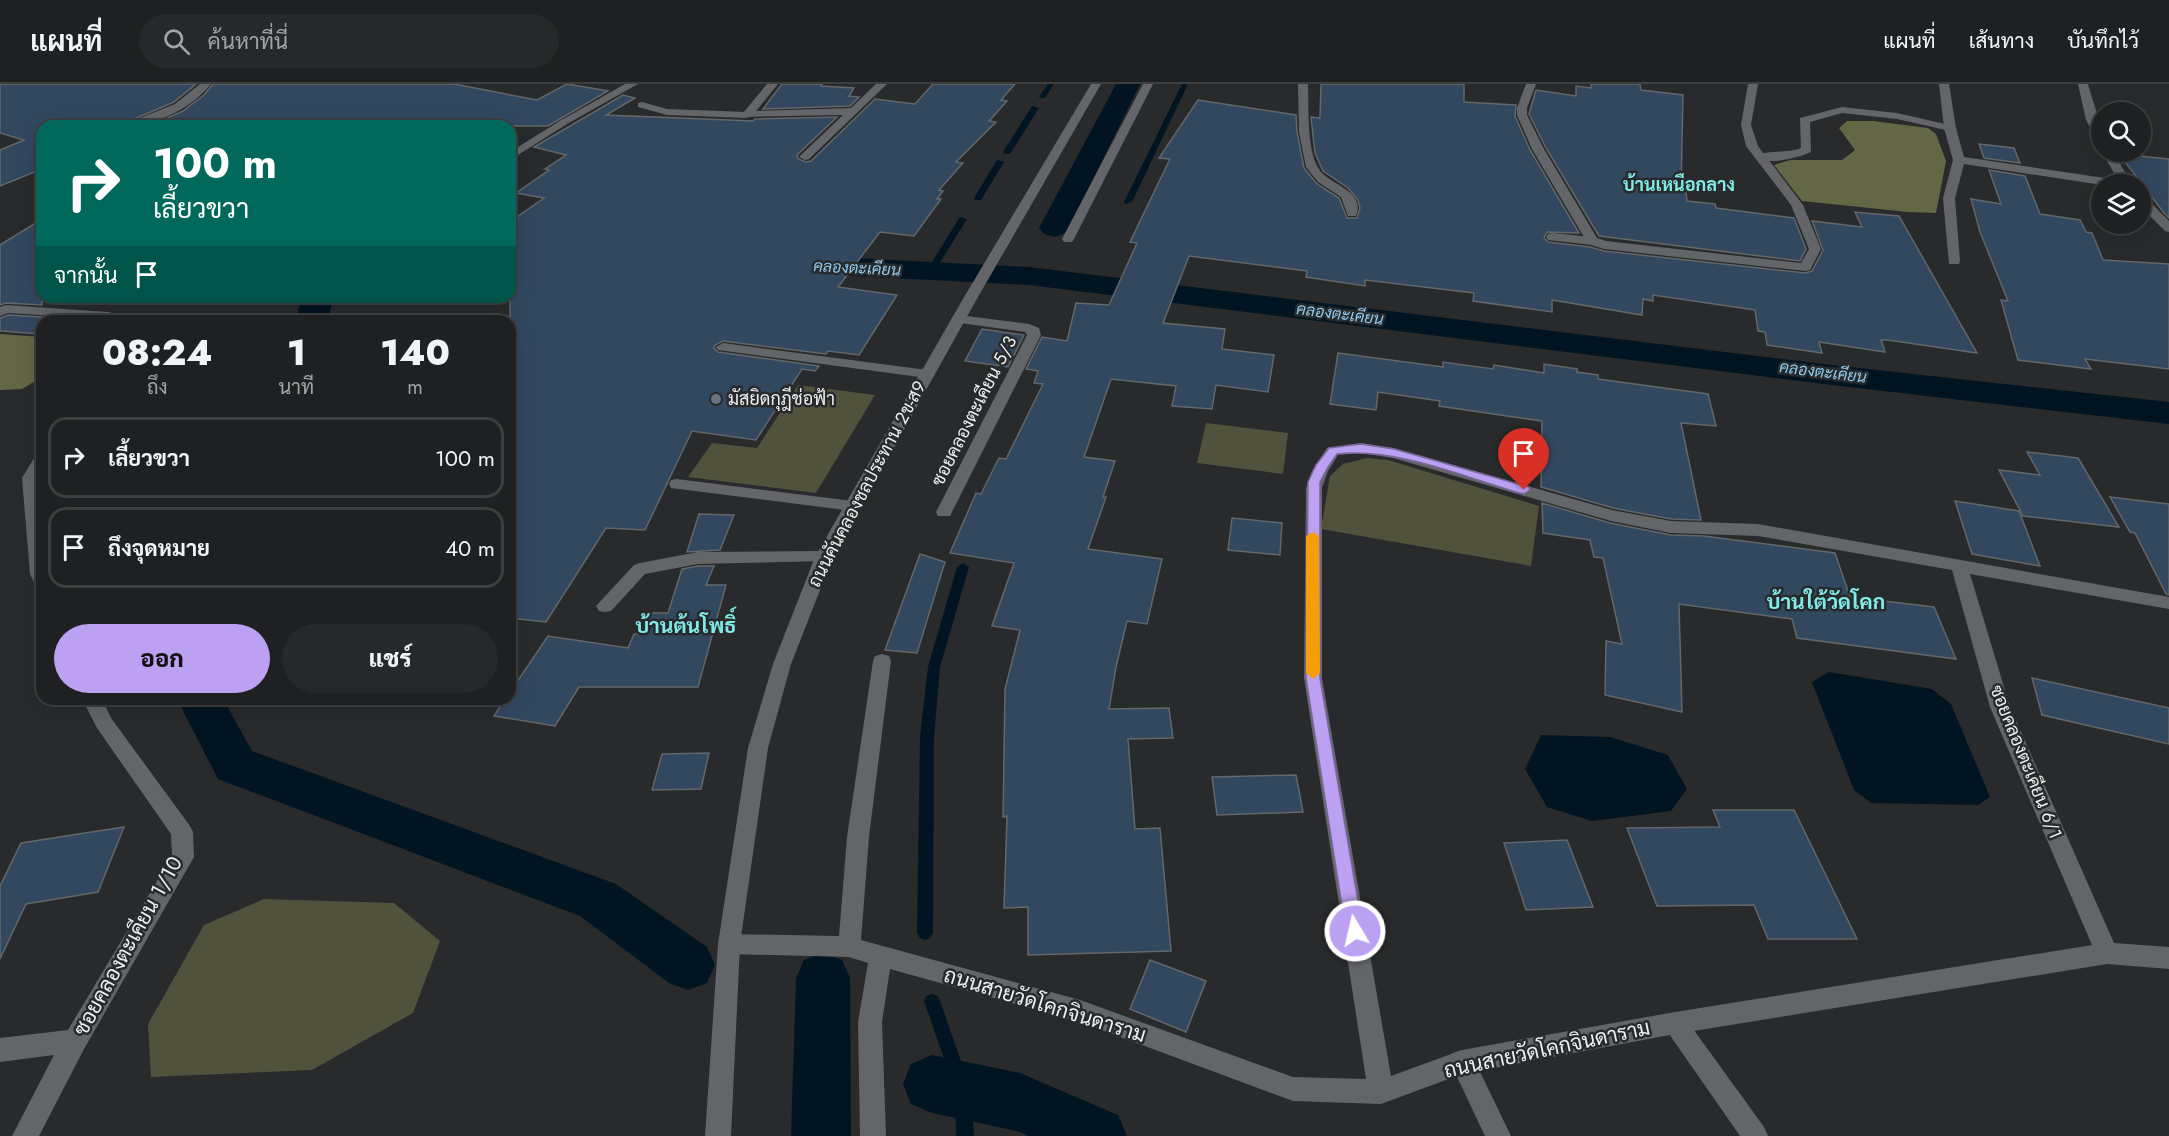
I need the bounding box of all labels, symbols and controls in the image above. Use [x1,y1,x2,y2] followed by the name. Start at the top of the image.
[139,14,559,68] search box
[30,21,103,62] text: แผนที่
[160,25,193,58] icon: search
[208,25,288,57] text: ค้นหาที่นี่
[1883,26,1936,56] text: แผนที่
[1969,26,2034,56] text: เส้นทาง
[2067,26,2139,56] text: บันทึกไว้
[2091,102,2151,234] map controls
[2091,102,2151,162] button: search
[153,133,277,194] text: 100 m
[54,144,132,222] icon: right
[1623,172,1735,198] district label: บ้านเหนือกลาง
[2091,174,2151,234] button: layers
[153,189,249,228] text: เลี้ยวขวา
[813,254,901,282] water label: คลองตะเคียน
[130,258,163,291] icon: arrive
[54,259,118,291] text: จากนั้น
[1295,297,1385,331] water label: คลองตะเคียน
[102,326,213,378] text: 08:24
[287,326,306,378] text: 1
[380,326,450,378] text: 140
[925,331,1023,491] street label: ซอยคลองตะเคียน 5/3
[1778,355,1868,389] water label: คลองตะเคียน
[147,373,168,402] text: ถึง
[279,373,314,402] text: นาที
[407,373,423,402] text: m
[801,376,933,592] street label: ถนนคันคลองชลประทาน 2ข-ส9
[728,386,835,412] place label: มัสยิดกุฎีช่อฟ้า
[709,392,723,406] marker: มัสยิดกุฎีช่อฟ้า
[1498,428,1549,490] pin
[1507,437,1540,470] icon: arrive
[57,441,90,474] icon: right
[108,442,190,474] text: เลี้ยวขวา
[435,442,495,474] text: 100 m
[57,531,90,564] icon: arrive
[108,532,210,564] text: ถึงจุดหมาย
[445,532,495,564] text: 40 m
[1767,587,1885,617] district label: บ้านใต้วัดโคก
[635,606,737,641] district label: บ้านต้นโพธิ์
[54,624,270,693] button: ออก
[282,624,498,693] button: แชร์
[1983,681,2069,843] street label: ซอยคลองตะเคียน 6/1
[66,851,190,1041] street label: ซอยคลองตะเคียน 1/10
[1323,899,1387,963] position arrow
[940,960,1150,1050] street label: ถนนสายวัดโคกจินดาราม
[1441,1012,1653,1086] street label: ถนนสายวัดโคกจินดาราม

